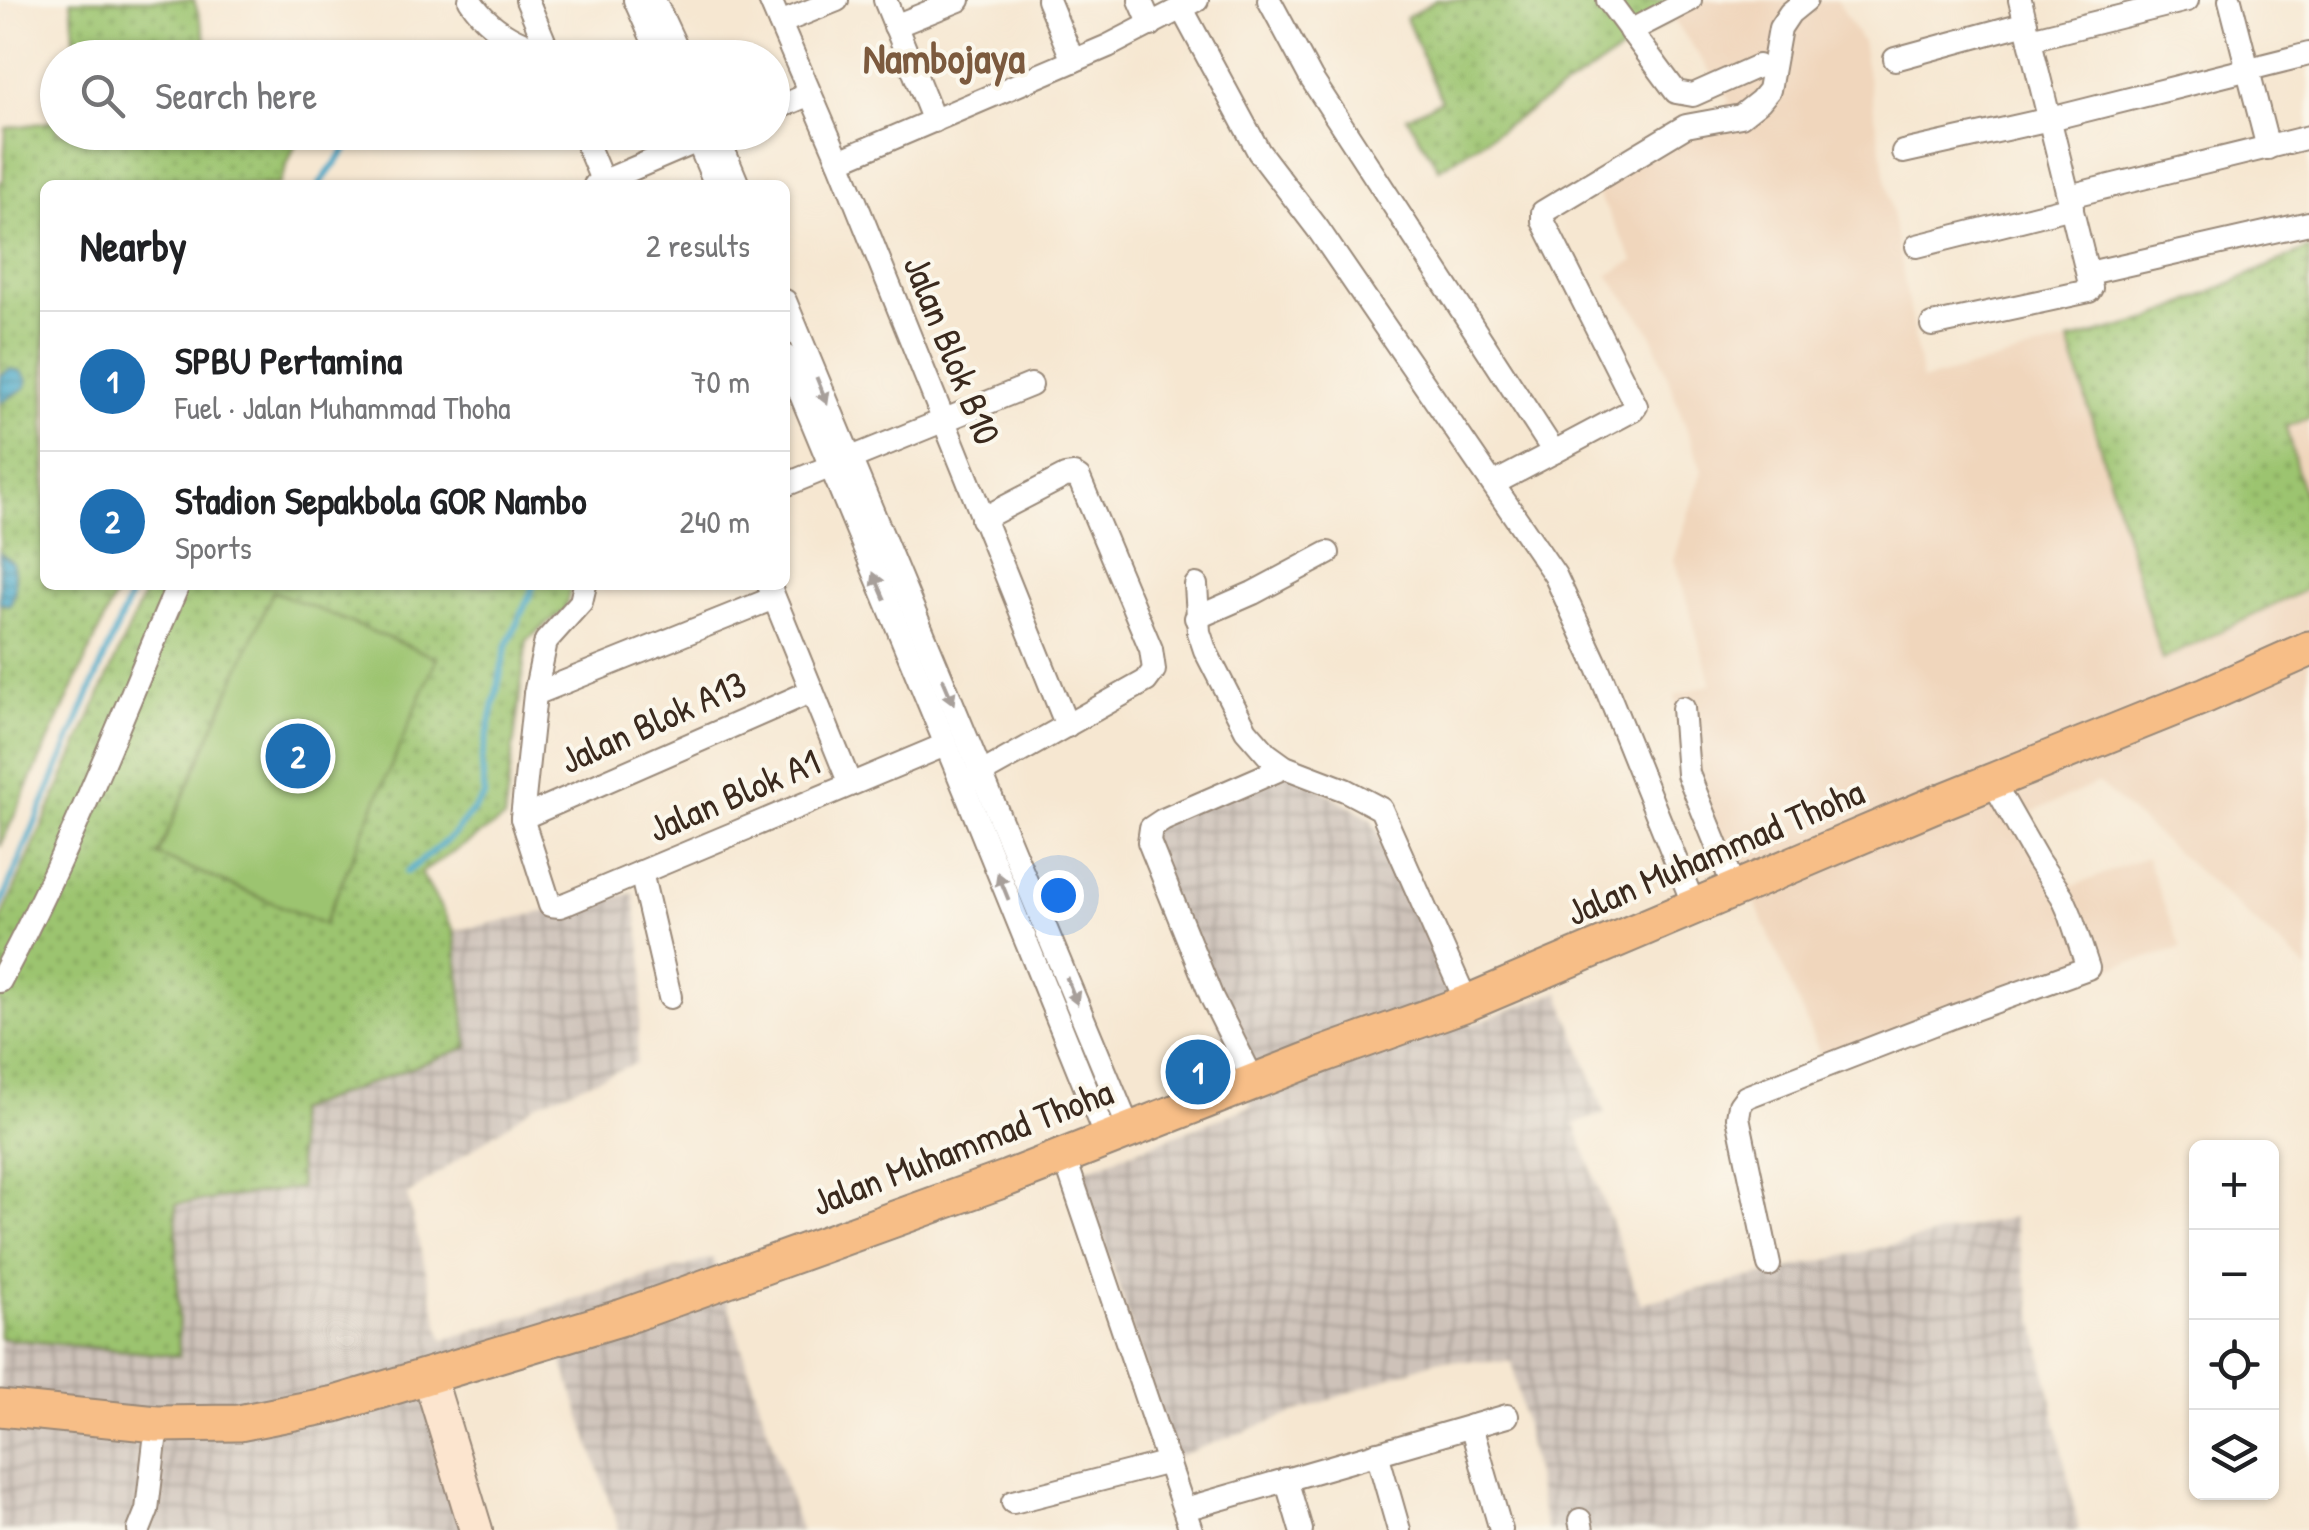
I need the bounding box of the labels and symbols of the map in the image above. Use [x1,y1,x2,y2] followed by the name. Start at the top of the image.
[863,29,1026,87] district label: Nambojaya
[892,248,1014,452] street label: Jalan Blok B10
[814,377,830,406] one-way arrow
[871,570,887,600] one-way arrow
[551,657,754,785] street label: Jalan Blok A13
[940,676,956,706] one-way arrow
[266,718,330,794] pin: 2
[640,735,827,853] street label: Jalan Blok A1
[1558,765,1871,937] street label: Jalan Muhammad Thoha
[1033,870,1084,921] your location
[995,871,1011,901] one-way arrow
[1065,976,1081,1006] one-way arrow
[1166,1034,1230,1110] pin: 1
[804,1065,1120,1227] street label: Jalan Muhammad Thoha

